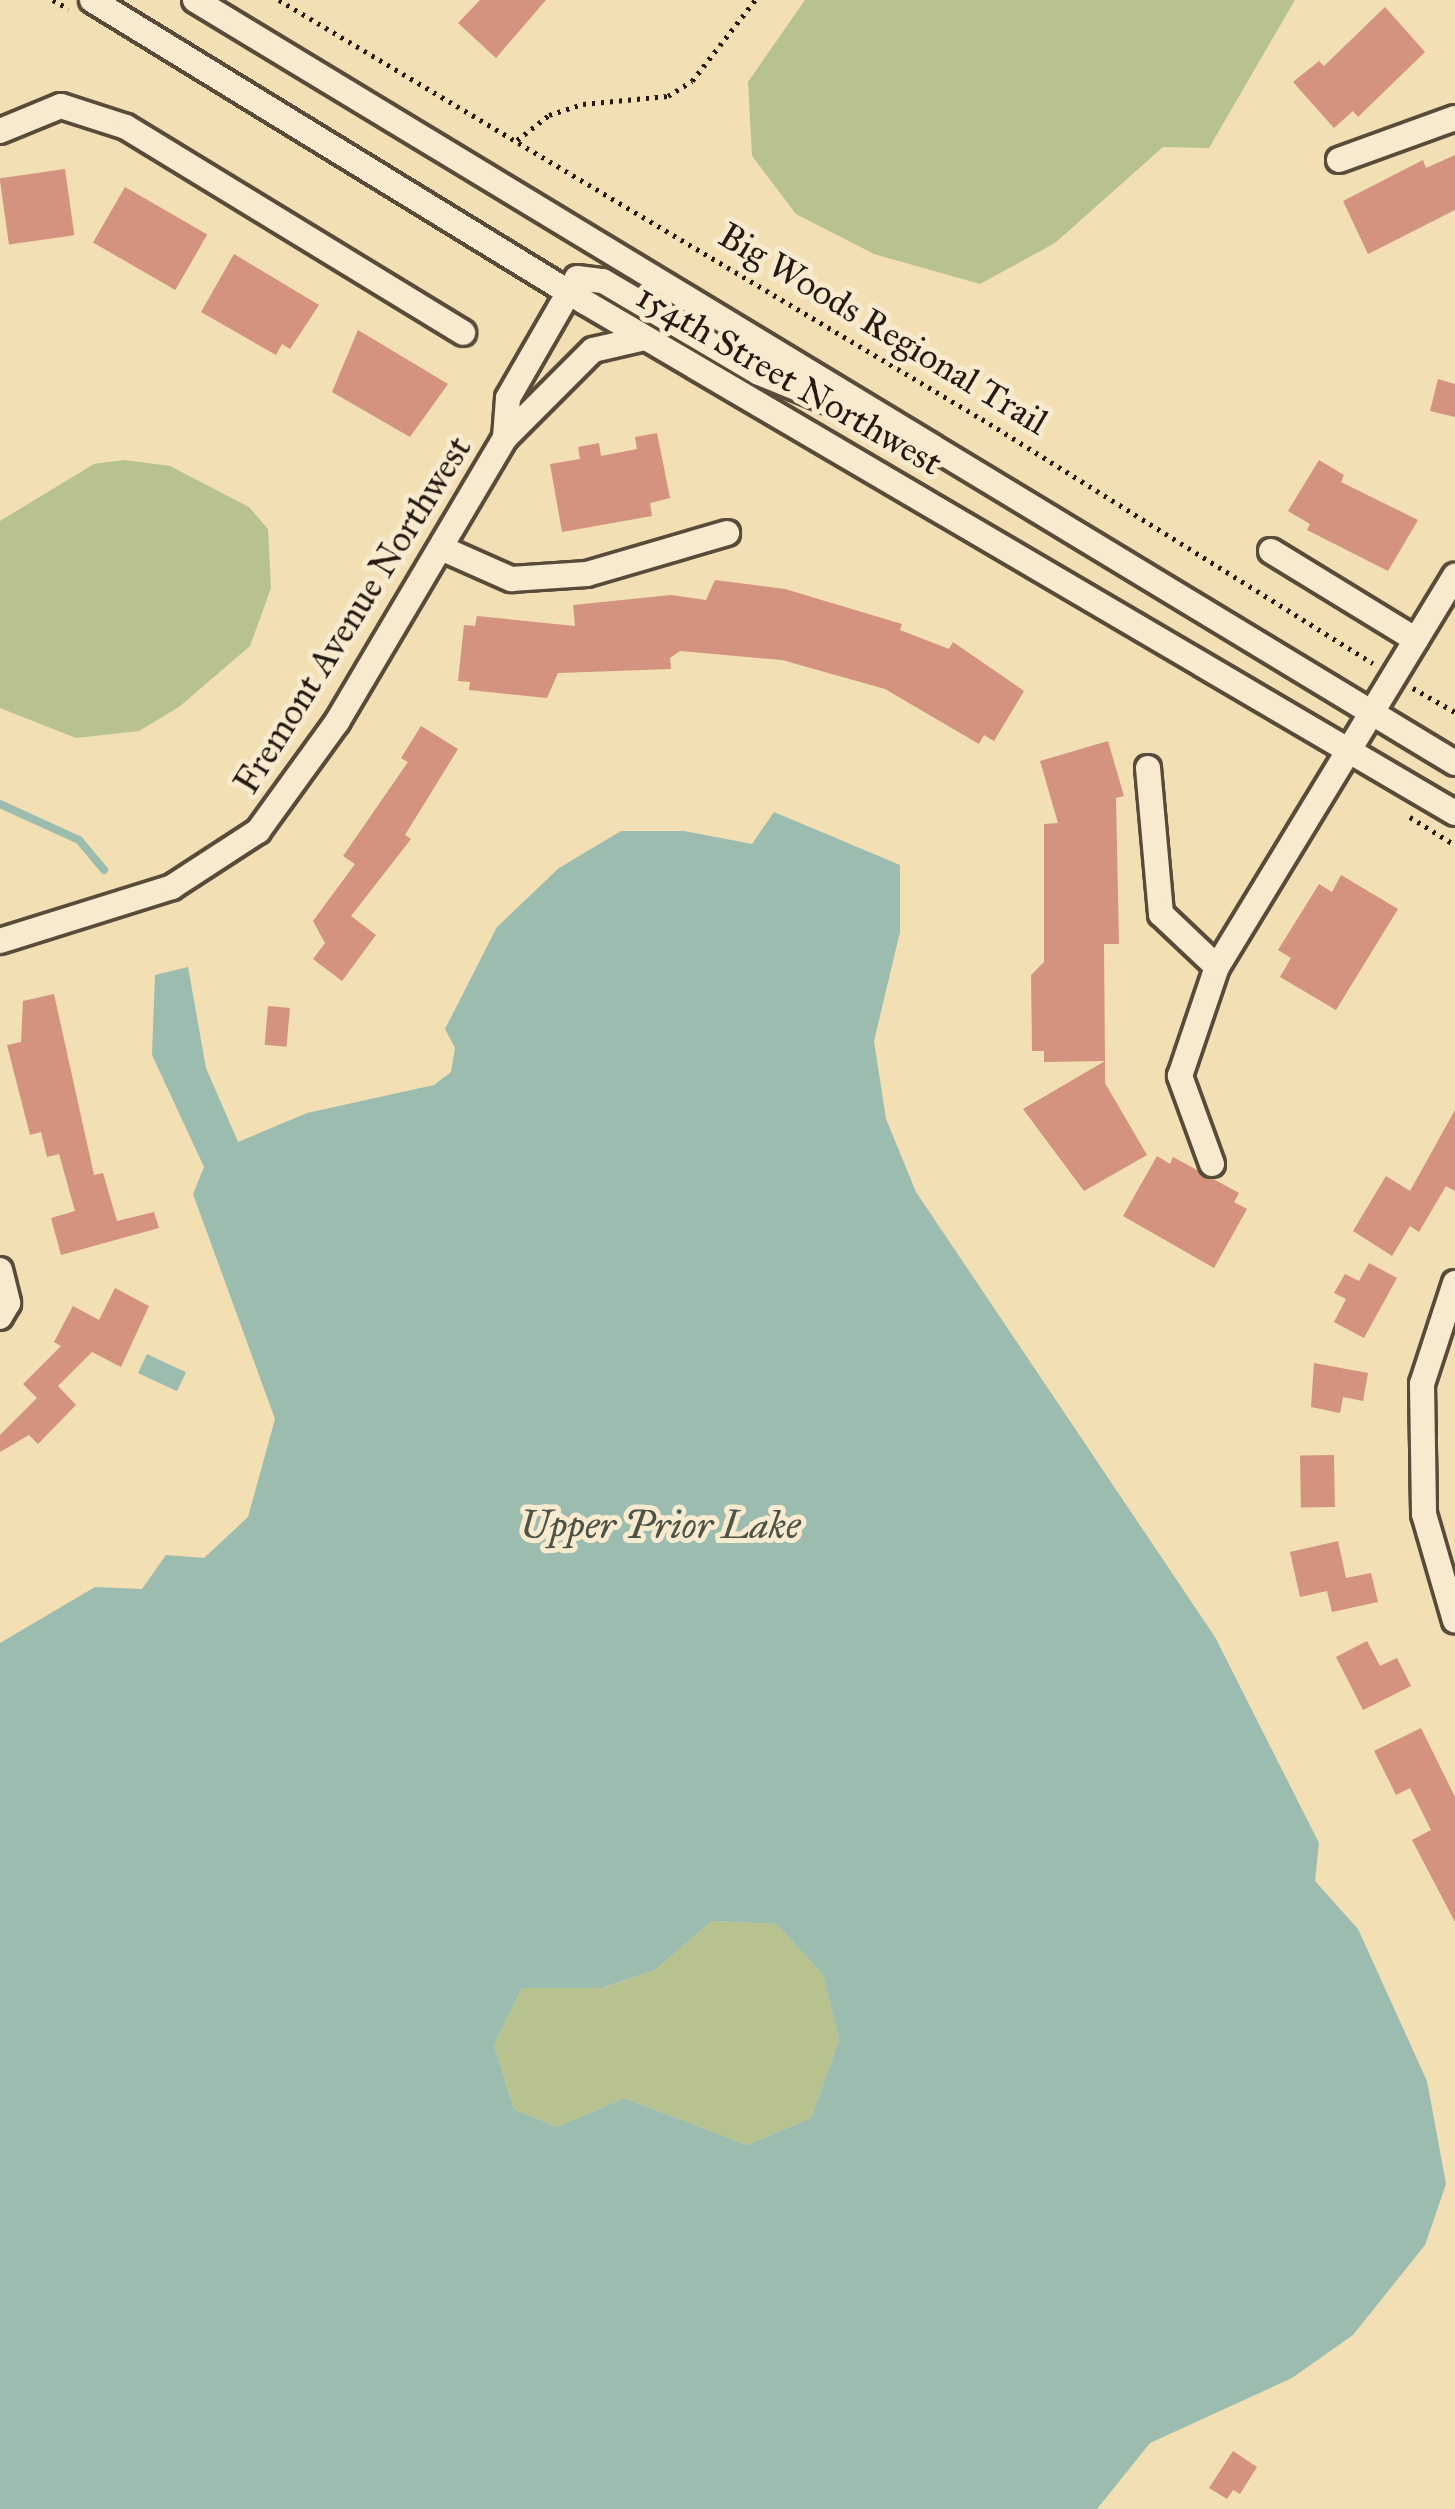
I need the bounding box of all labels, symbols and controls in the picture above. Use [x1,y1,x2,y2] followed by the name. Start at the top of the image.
[711,214,1055,444] street label: Big Woods Regional Trail
[629,275,949,485] street label: 154th Street Northwest
[225,428,481,802] street label: Fremont Avenue Northwest
[520,1502,800,1548] water label: Upper Prior Lake

